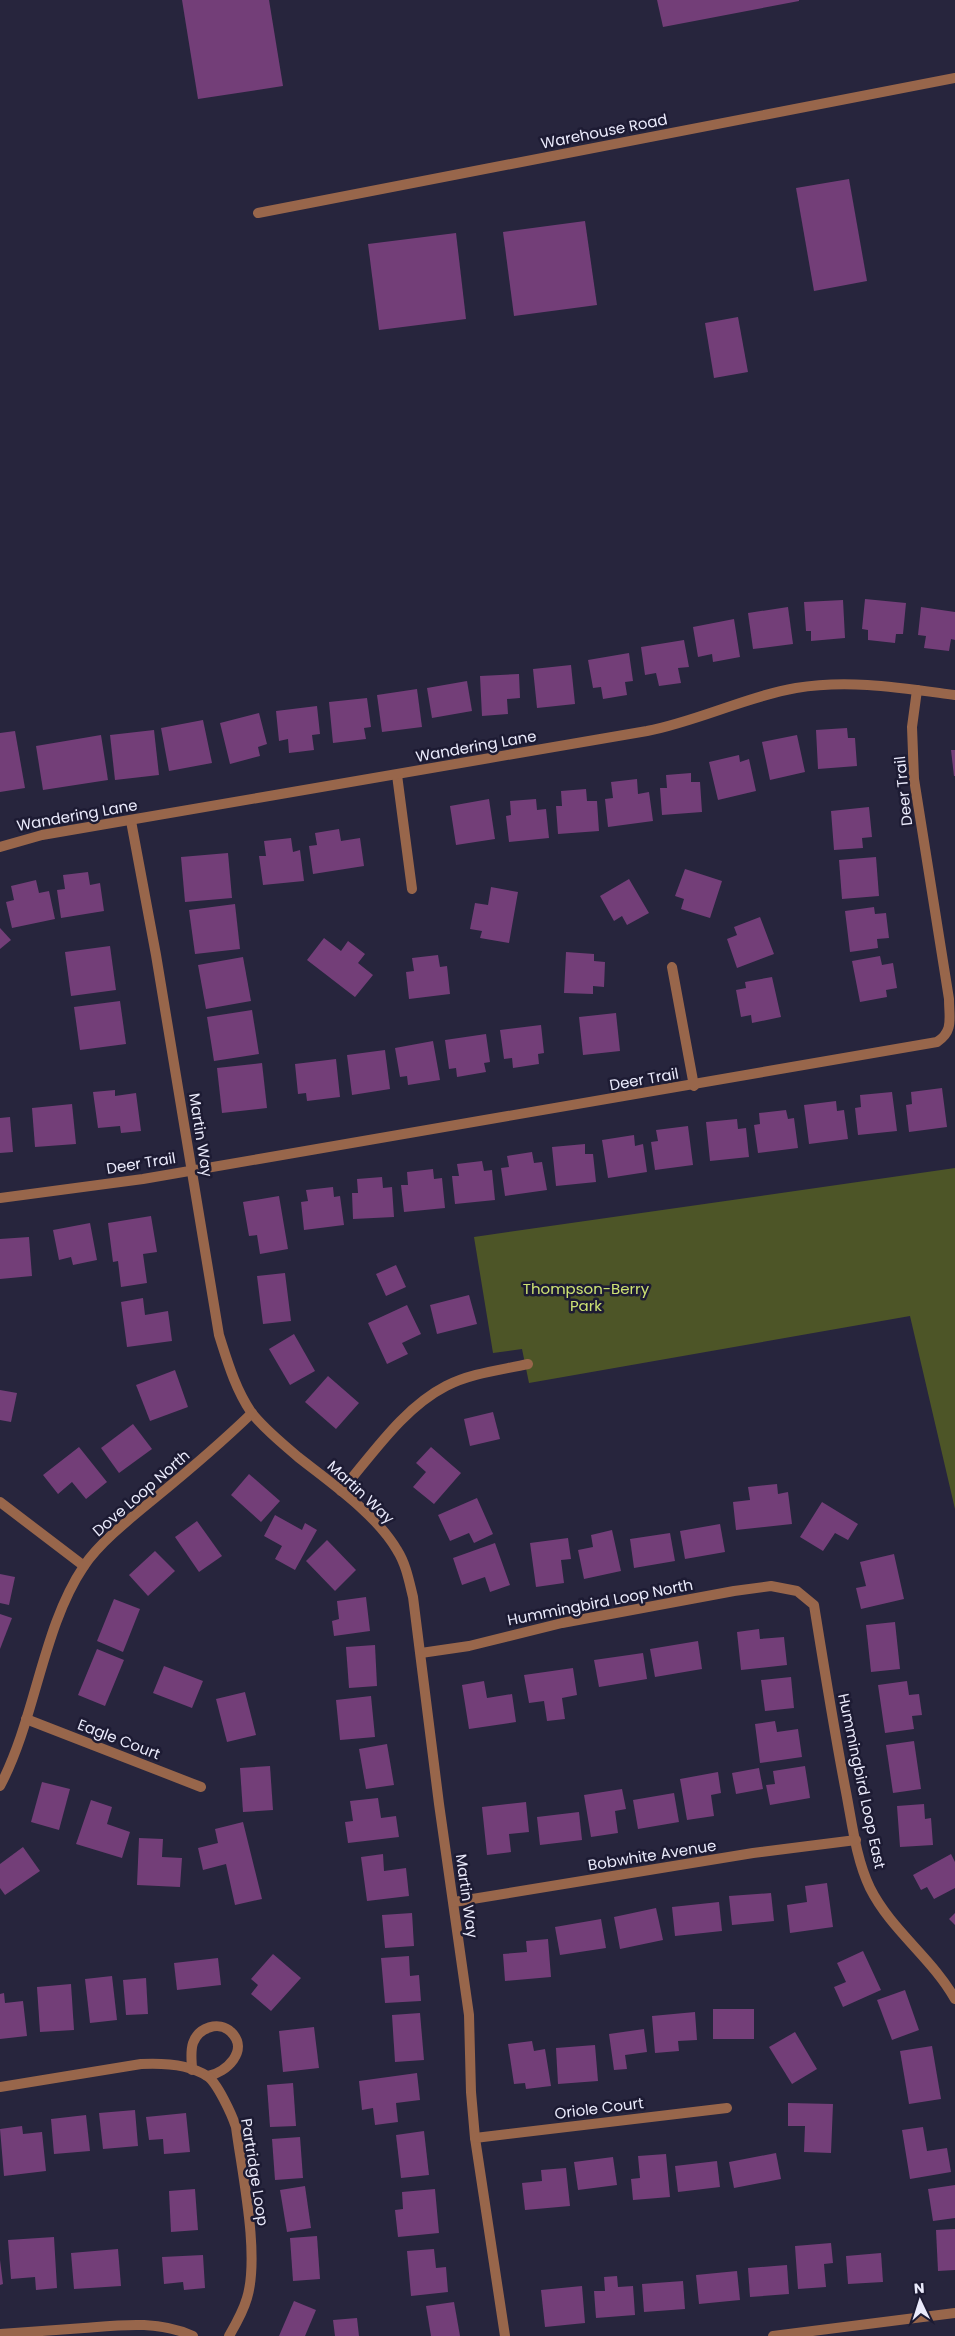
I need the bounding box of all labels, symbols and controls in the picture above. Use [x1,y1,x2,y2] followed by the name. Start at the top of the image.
[539,108,669,154] street label: Warehouse Road
[414,725,538,767] street label: Wandering Lane
[889,755,917,827] street label: Deer Trail
[15,794,139,836] street label: Wandering Lane
[608,1063,680,1095] street label: Deer Trail
[184,1092,218,1179] street label: Martin Way
[105,1147,177,1179] street label: Deer Trail
[523,1278,650,1316] park label: Thompson-Berry Park
[88,1445,194,1541] street label: Dove Loop North
[323,1455,400,1529] street label: Martin Way
[505,1574,695,1630] street label: Hummingbird Loop North
[833,1691,891,1871] street label: Hummingbird Loop East
[75,1714,163,1764] street label: Eagle Court
[586,1834,718,1876] street label: Bobwhite Avenue
[451,1853,483,1940] street label: Martin Way
[553,2092,645,2124] street label: Oriole Court
[236,2117,274,2227] street label: Partridge Loop
[895,2276,945,2326] north arrow
[913,2278,925,2298] text: N

